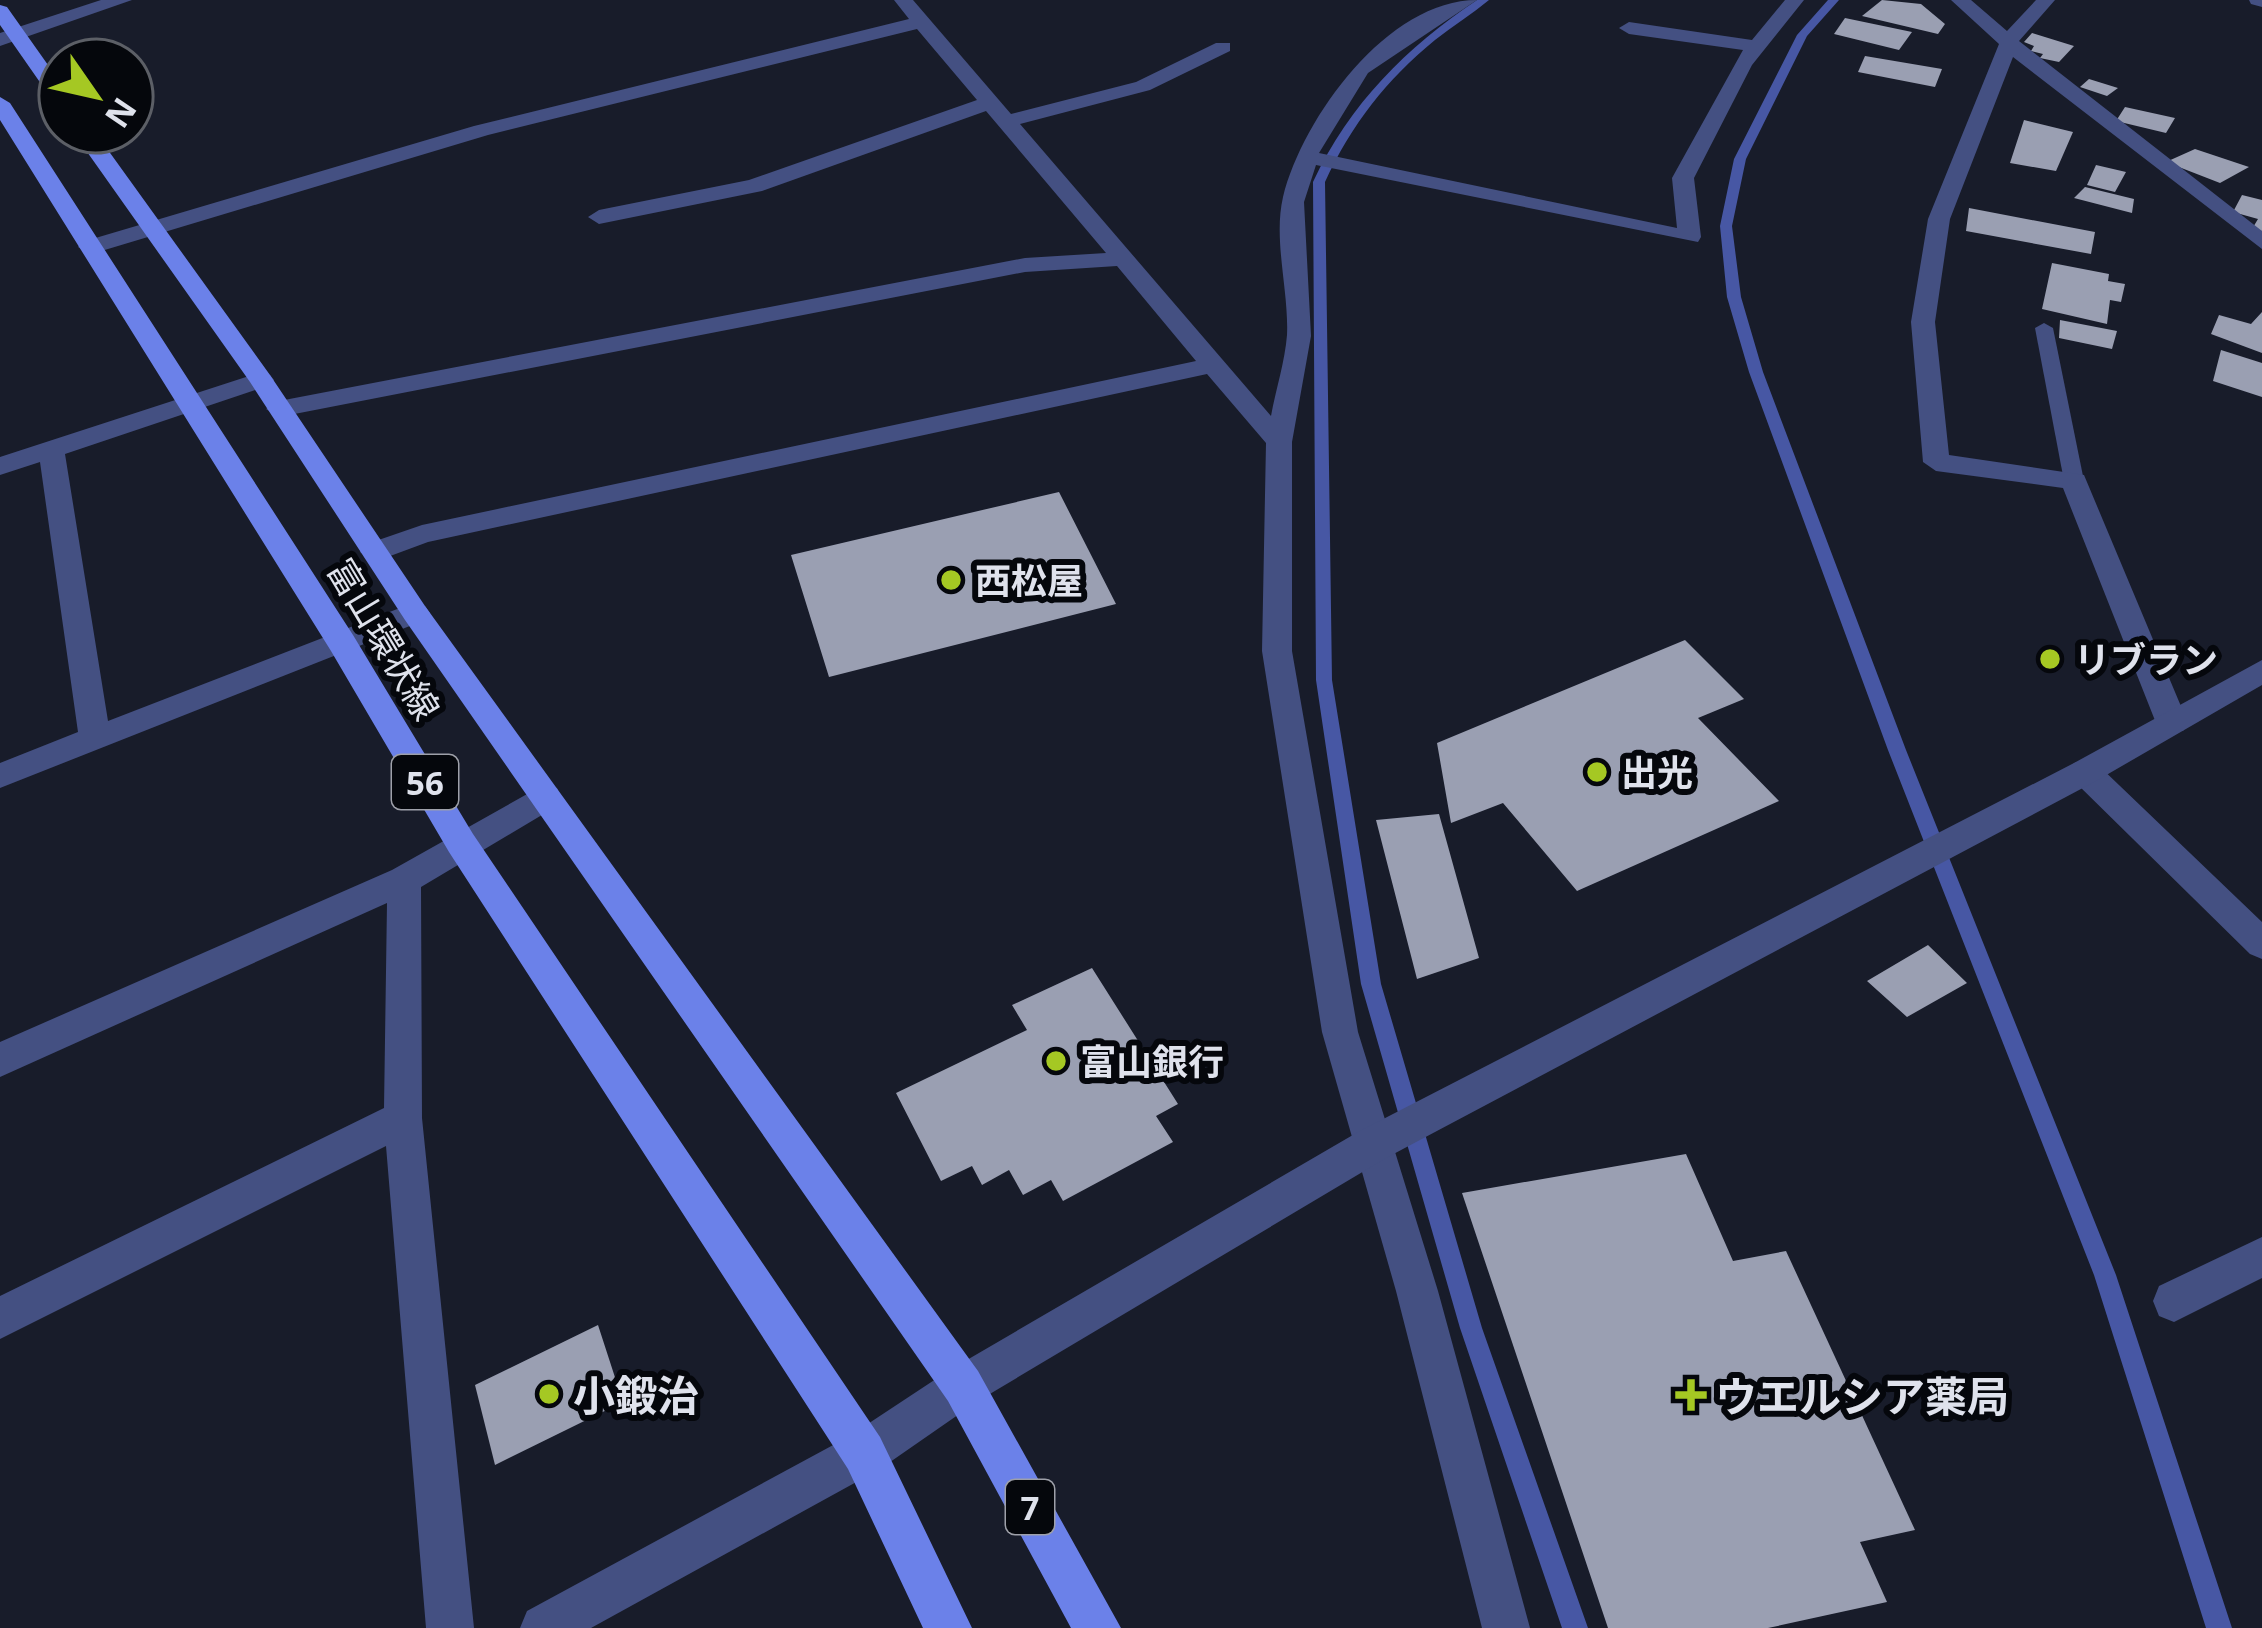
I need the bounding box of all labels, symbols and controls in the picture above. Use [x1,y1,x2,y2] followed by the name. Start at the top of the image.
[36,36,156,156] north arrow
[95,89,147,137] text: N
[317,549,451,729] street label: 富山環状線
[975,556,1083,605] place label: 西松屋
[938,567,964,593] marker: 西松屋
[2074,635,2218,684] place label: リブラン
[2037,646,2063,672] marker: リブラン
[1621,748,1693,797] place label: 出光
[392,755,458,809] road number: 56
[1584,759,1610,785] marker: 出光
[1080,1037,1224,1086] place label: 富山銀行
[1043,1048,1069,1074] marker: 富山銀行
[573,1366,699,1423] place label: 小鍛治
[1715,1367,2009,1424] place label: ウエルシア薬局
[536,1381,562,1407] marker: 小鍛治
[1678,1382,1704,1408] marker: ウエルシア薬局
[1006,1480,1054,1534] road number: 7

